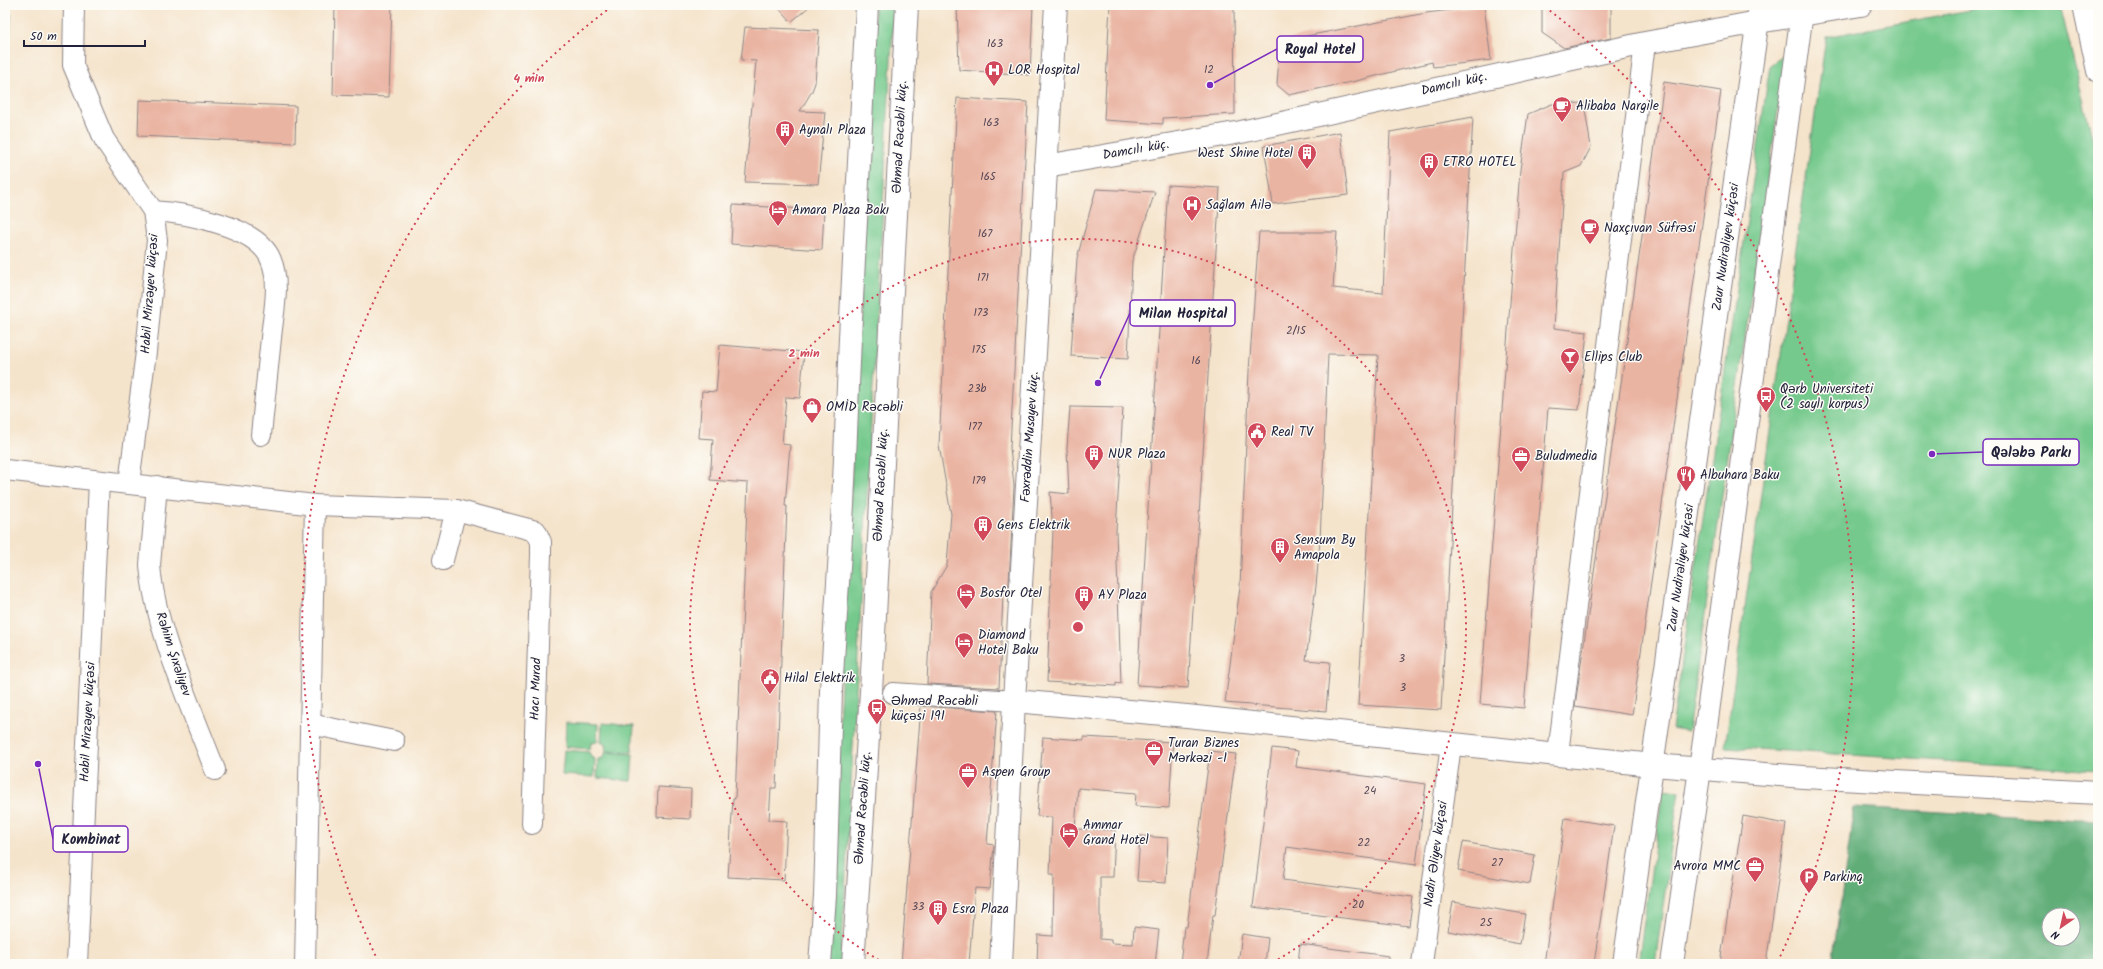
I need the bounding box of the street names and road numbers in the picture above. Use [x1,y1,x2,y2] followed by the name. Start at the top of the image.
[1419,66,1489,102] street label: Damcılı küç.
[887,80,913,194] street label: Əhməd Rəcəbli küç.
[1101,134,1171,166] street label: Damcılı küç.
[1707,181,1746,312] street label: Zaur Nudirəliyev küçəsi
[135,232,165,355] street label: Habil Mirzəyev küçəsi
[1015,371,1045,503] street label: Fəxrəddin Musayev küç.
[868,428,894,542] street label: Əhməd Rəcəbli küç.
[1662,502,1701,633] street label: Zaur Nudirəliyev küçəsi
[150,609,197,699] street label: Rəhim Şıxəliyev
[524,657,548,721] street label: Hacı Murad
[74,660,102,783] street label: Habil Mirzəyev küçəsi
[849,751,877,865] street label: Əhməd Rəcəbli küç.
[1418,799,1454,908] street label: Nadir Əliyev küçəsi

